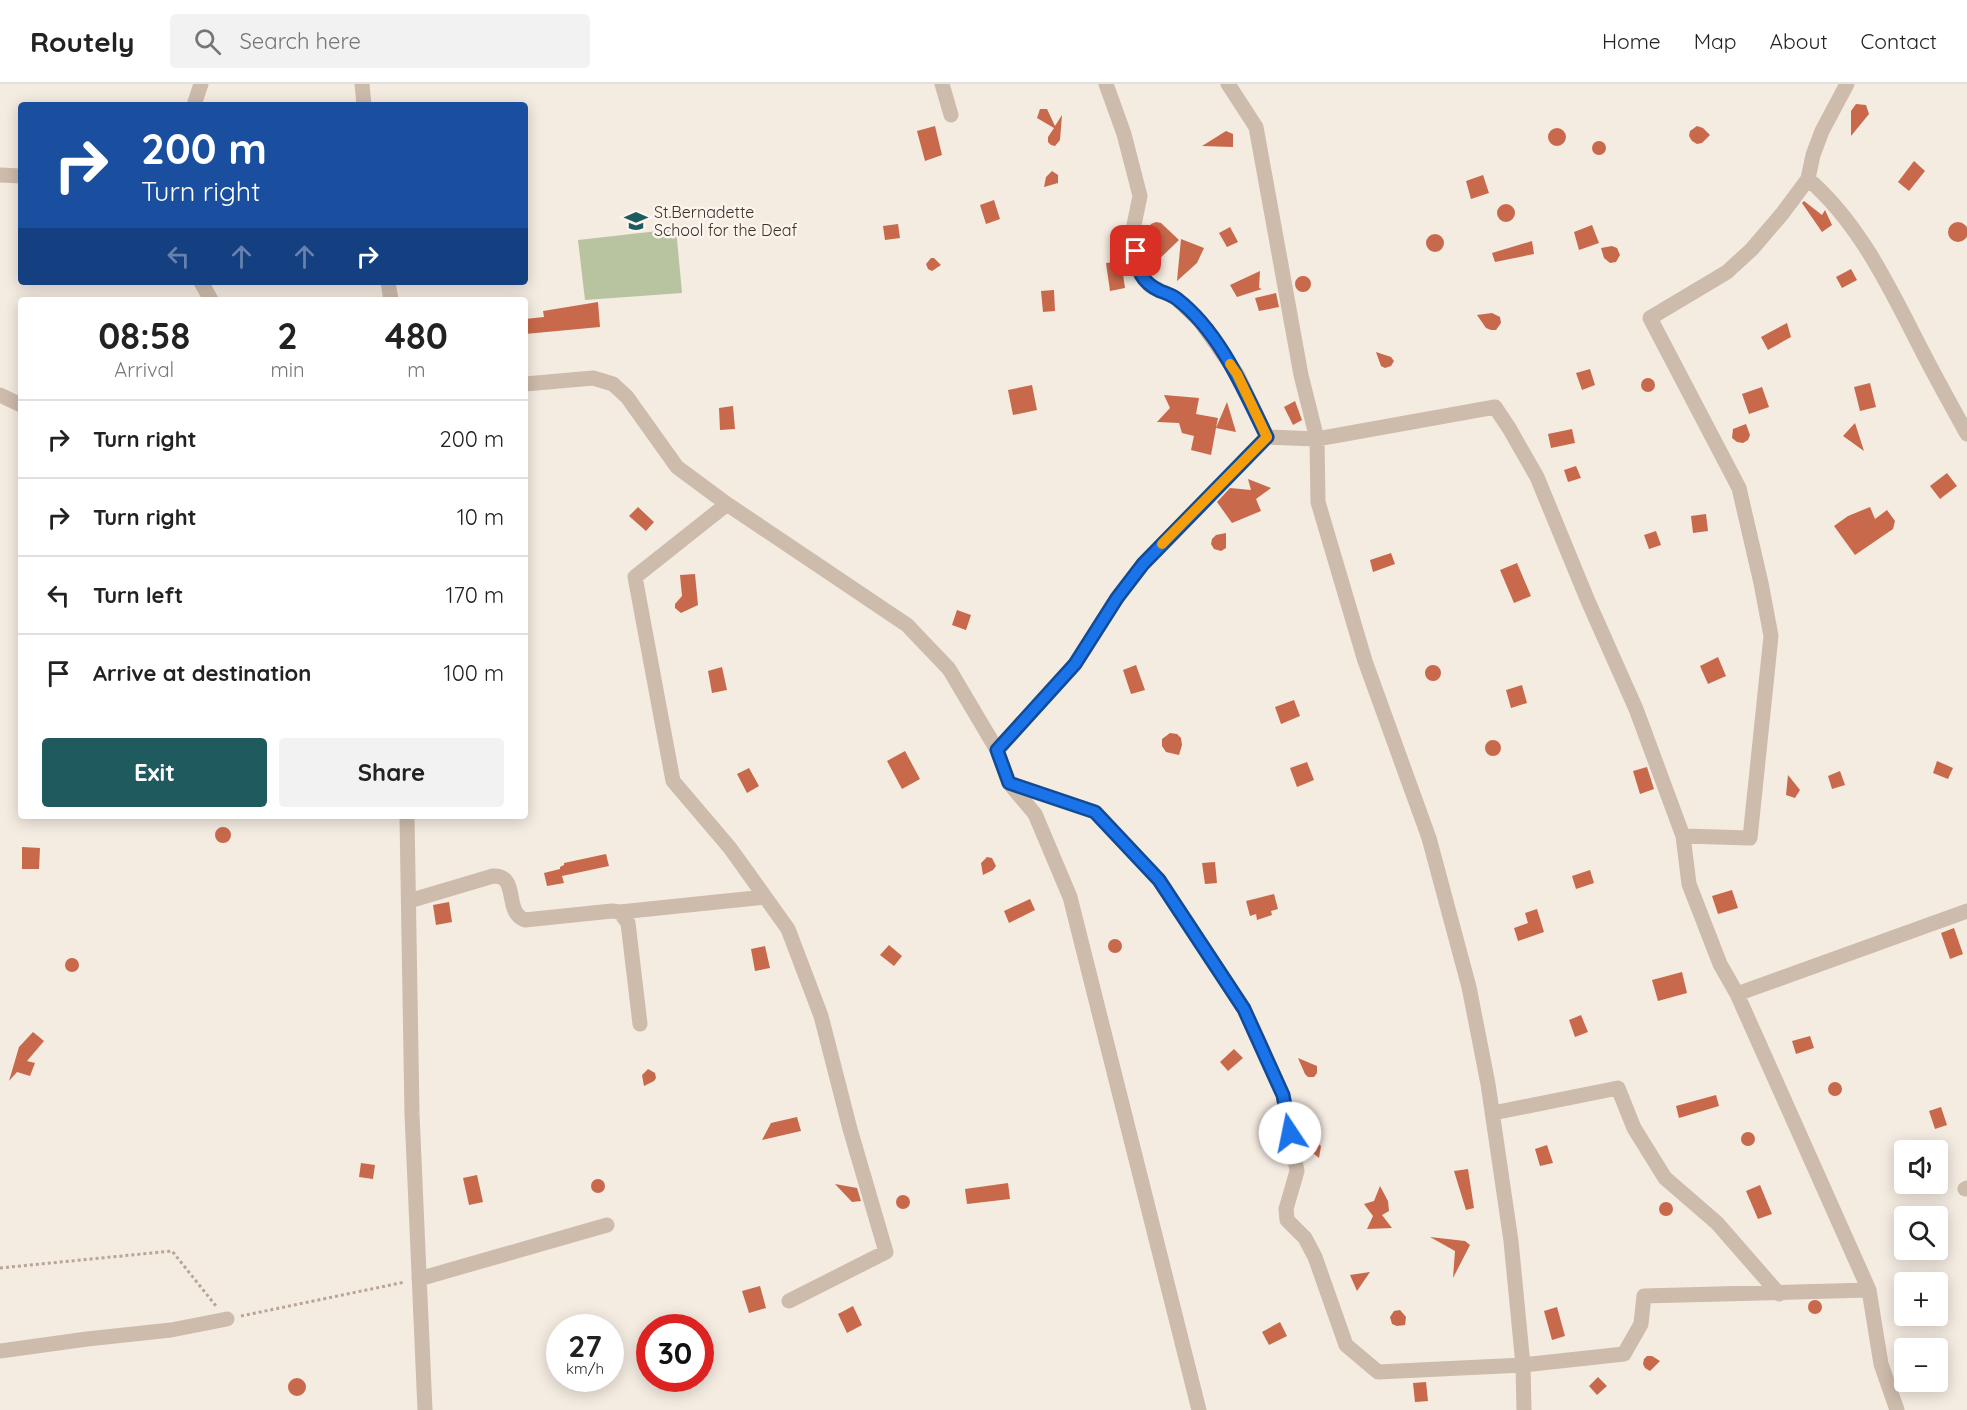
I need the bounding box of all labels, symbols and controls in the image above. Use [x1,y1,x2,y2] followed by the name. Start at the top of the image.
[170,14,590,68] search box
[30,24,134,59] text: Routely
[191,25,224,58] icon: search
[239,27,361,55] text: Search here
[1602,28,1661,54] text: Home
[1694,28,1737,54] text: Map
[1770,28,1828,54] text: About
[1861,28,1937,54] text: Contact
[141,122,267,175] text: 200 m
[42,126,120,204] icon: right
[141,174,260,208] text: Turn right
[654,202,797,240] place label: St.Bernadette School for the Deaf
[623,208,649,234] school or university icon: St.Bernadette School for the Deaf
[1110,225,1161,276] pin
[1119,234,1152,267] icon: arrive
[162,240,195,273] icon: left
[225,240,258,273] icon: ahead
[288,240,321,273] icon: ahead
[351,240,384,273] icon: right
[98,313,190,358] text: 08:58
[277,313,298,358] text: 2
[385,313,448,358] text: 480
[114,357,174,382] text: Arrival
[271,357,305,382] text: min
[407,357,425,382] text: m
[42,423,75,456] icon: right
[93,425,197,453] text: Turn right
[440,425,504,453] text: 200 m
[42,501,75,534] icon: right
[93,503,197,531] text: Turn right
[457,503,504,531] text: 10 m
[42,579,75,612] icon: left
[93,581,183,609] text: Turn left
[445,581,504,609] text: 170 m
[42,657,75,690] icon: arrive
[93,659,311,687] text: Arrive at destination
[444,659,504,687] text: 100 m
[42,738,267,807] button: Exit
[279,738,504,807] button: Share
[1258,1101,1322,1165] position arrow
[1894,1140,1948,1392] map controls
[1894,1140,1948,1194] button: sound
[1894,1206,1948,1260] button: search
[1894,1272,1948,1326] button: +
[636,1314,714,1392] speed limit sign: 30
[568,1327,602,1365] text: 27
[1894,1338,1948,1392] button: −
[566,1359,604,1378] text: km/h

